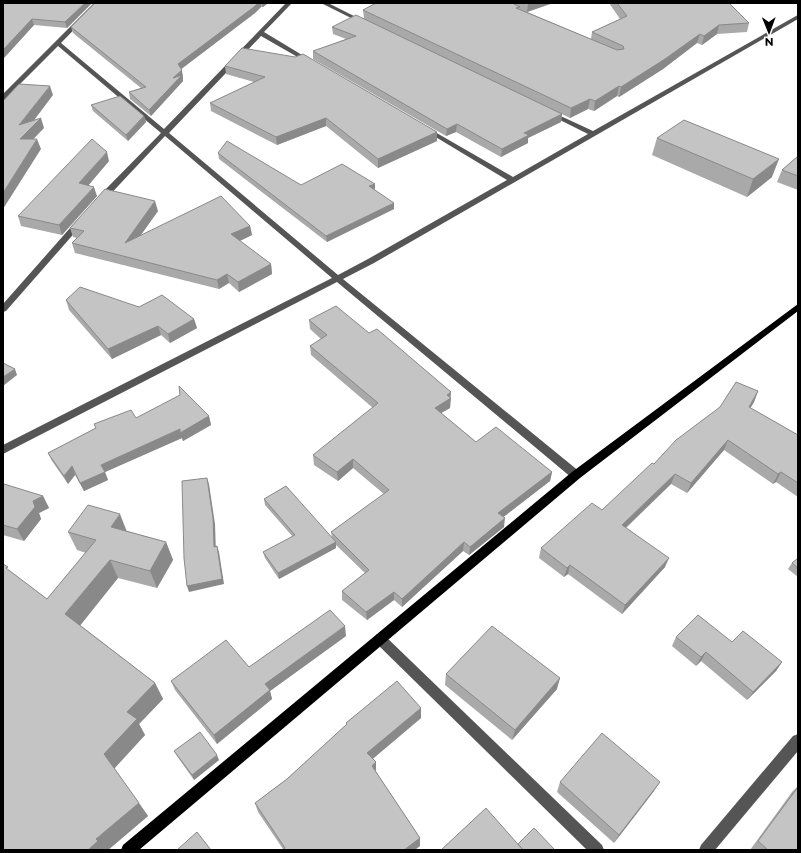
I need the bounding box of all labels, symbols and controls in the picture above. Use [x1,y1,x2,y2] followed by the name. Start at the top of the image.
[749,12,789,52] north arrow
[765,35,774,49] text: N

